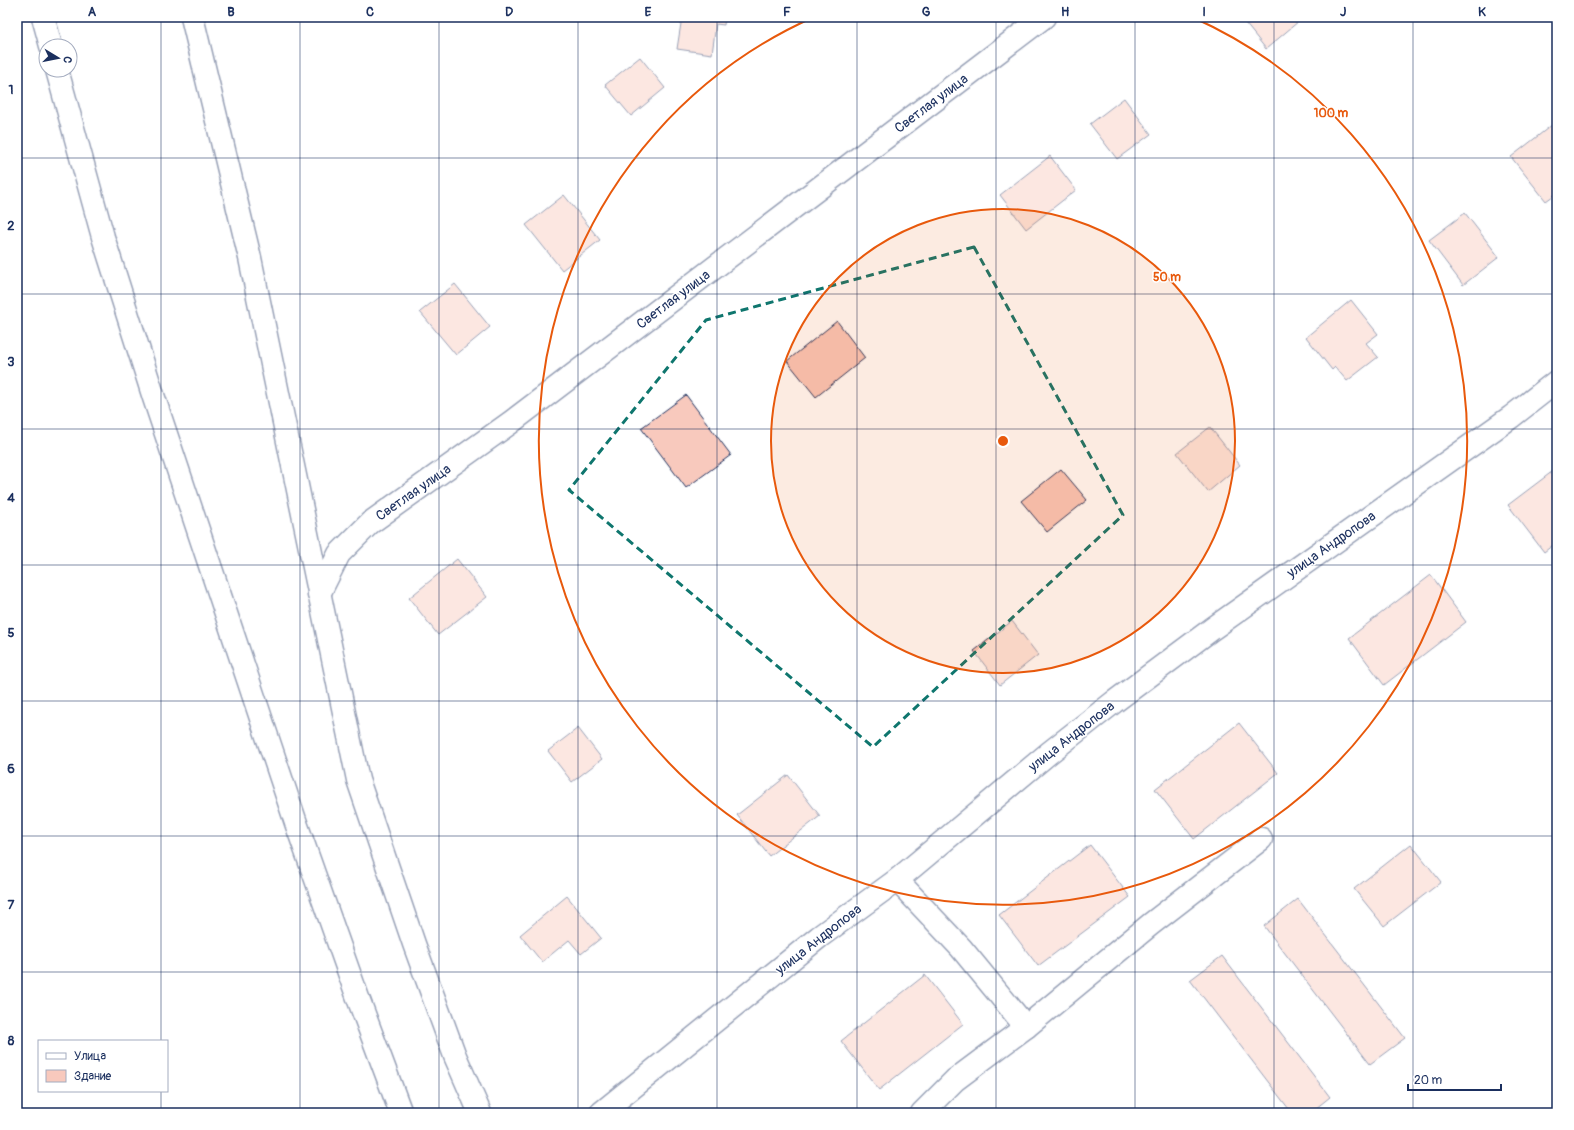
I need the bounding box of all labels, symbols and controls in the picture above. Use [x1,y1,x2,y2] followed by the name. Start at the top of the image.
[88,4,97,20] text: A
[227,4,235,20] text: B
[366,4,374,20] text: C
[505,4,513,20] text: D
[645,4,652,20] text: E
[783,4,791,20] text: F
[922,4,931,20] text: G
[1061,4,1069,20] text: H
[1202,4,1206,20] text: I
[1340,4,1346,20] text: J
[1478,4,1486,20] text: K
[38,38,78,78] north arrow
[60,55,74,64] text: С
[891,70,971,137] street label: Светлая улица
[8,82,14,98] text: 1
[1314,106,1349,121] text: 100 m
[7,218,15,234] text: 2
[633,266,713,333] street label: Светлая улица
[1153,270,1181,285] text: 50 m
[7,354,15,370] text: 3
[996,434,1010,448] centre of rings
[372,460,454,525] street label: Светлая улица
[7,490,15,506] text: 4
[1283,507,1379,582] street label: улица Андропова
[7,625,15,641] text: 5
[1024,698,1118,776] street label: улица Андропова
[7,761,15,777] text: 6
[8,897,15,913] text: 7
[771,901,865,979] street label: улица Андропова
[8,1033,15,1049] text: 8
[38,1040,168,1092] legend
[74,1049,106,1064] text: Улица
[1408,1066,1501,1092] scale bar
[74,1069,111,1084] text: Здание
[1414,1073,1443,1088] text: 20 m

